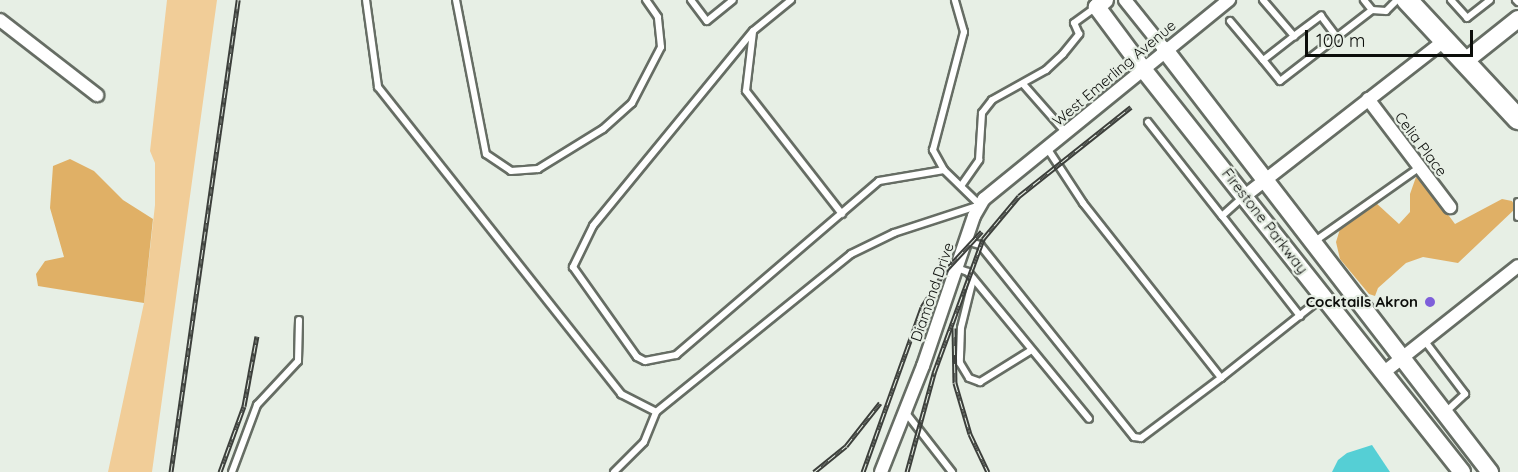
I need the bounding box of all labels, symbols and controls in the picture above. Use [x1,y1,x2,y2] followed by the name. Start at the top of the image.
[1049,16,1179,130] street label: West Emerling Avenue
[1308,18,1476,56] scale bar
[1316,29,1365,52] text: 100 m
[1391,108,1451,180] street label: Celia Place
[1218,165,1312,277] street label: Firestone Parkway
[907,240,957,344] street label: Diamond Drive
[1306,293,1418,311] place label: Cocktails Akron
[1423,295,1437,309] marker: Cocktails Akron

